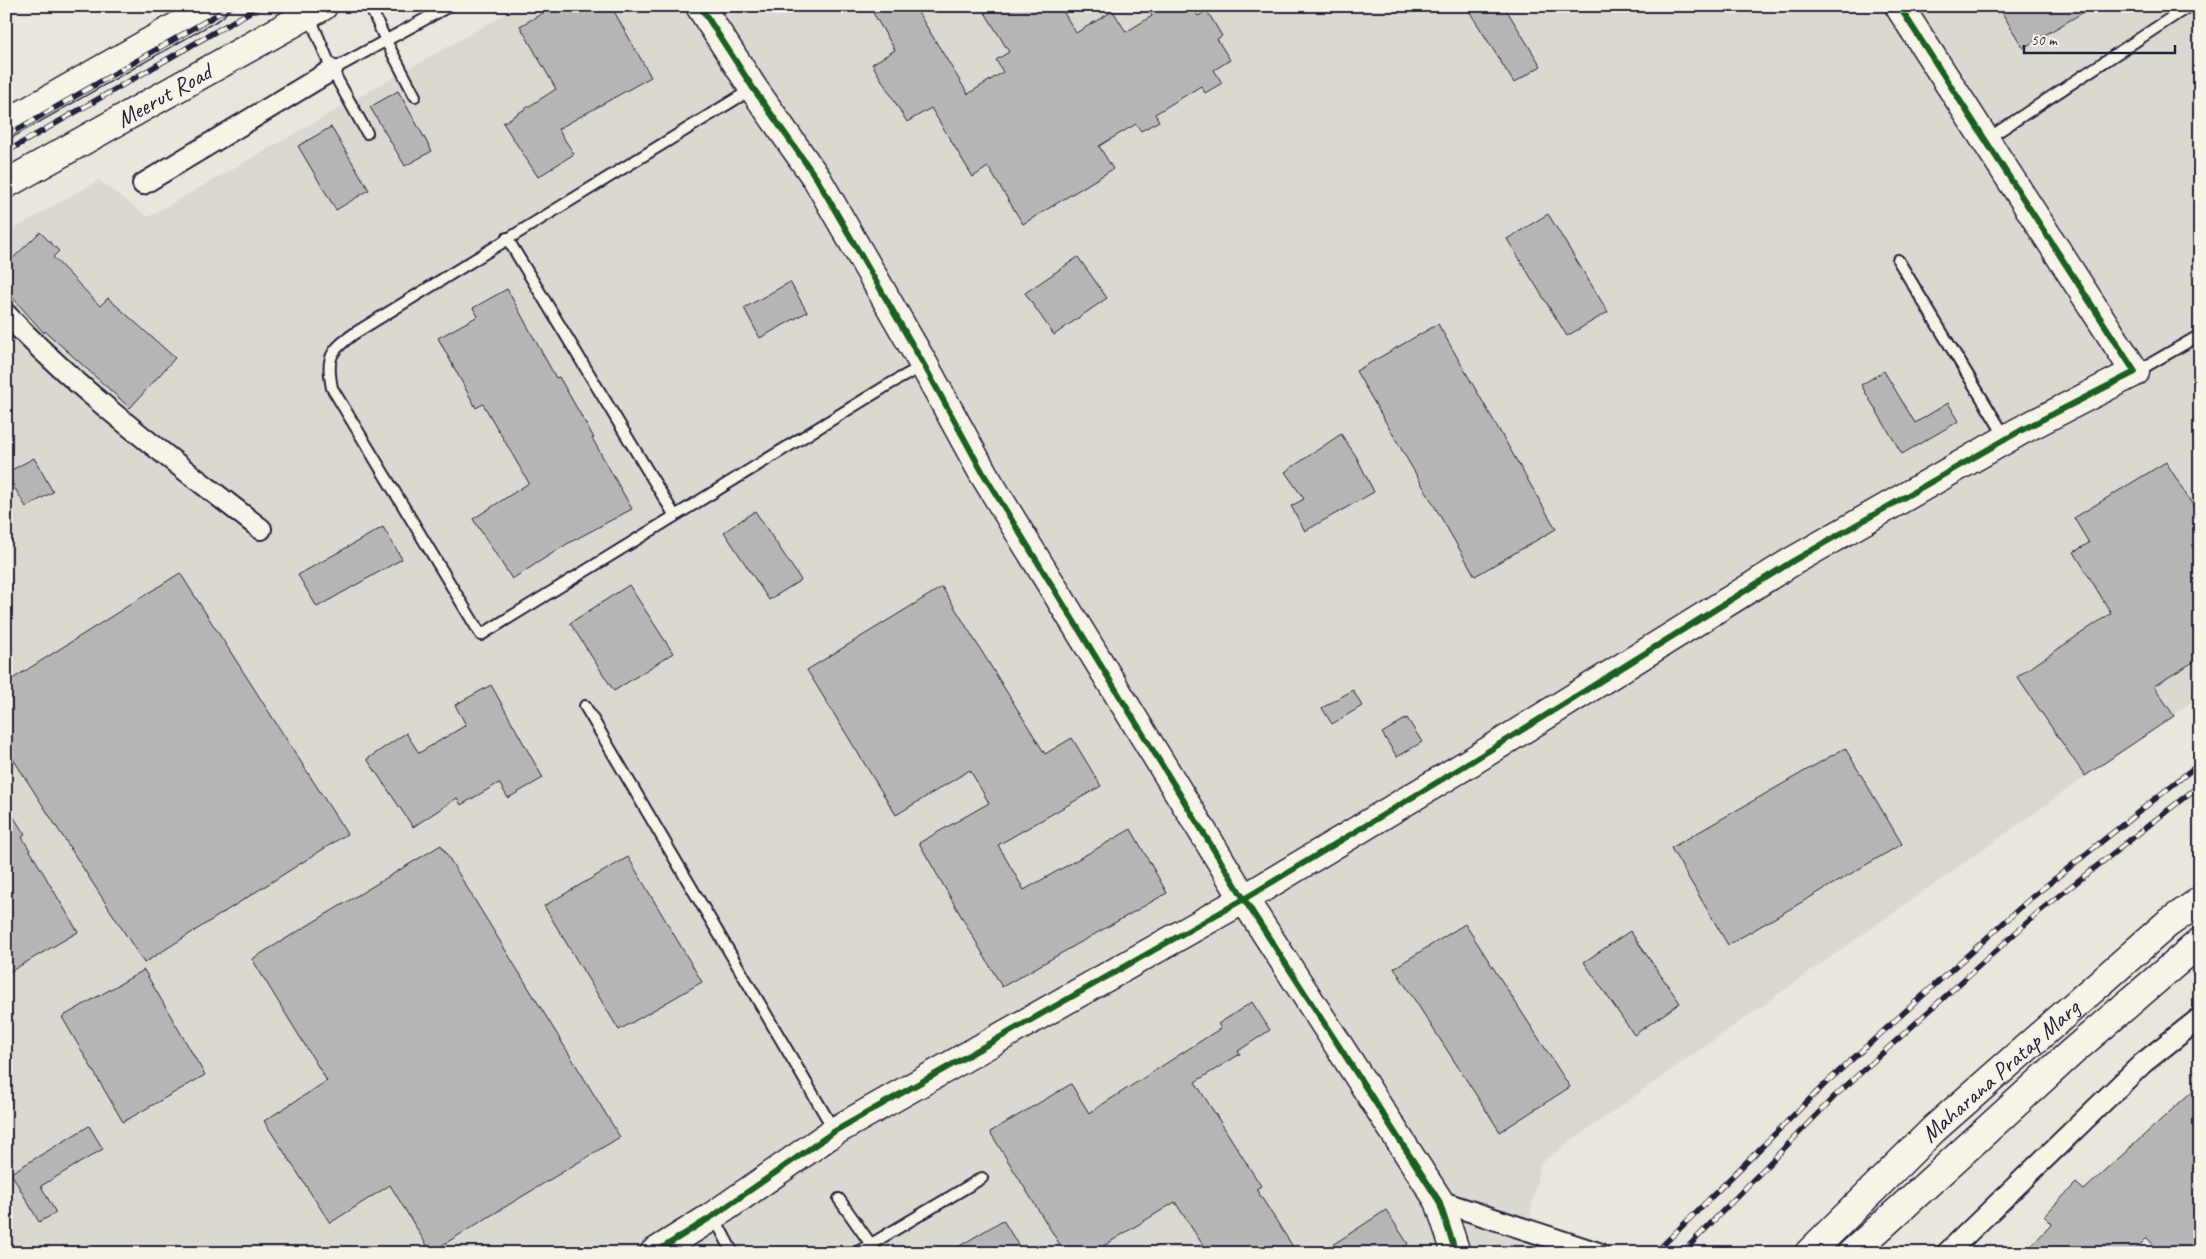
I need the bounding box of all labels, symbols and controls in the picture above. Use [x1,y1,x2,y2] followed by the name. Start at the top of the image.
[2024,22,2175,54] scale bar
[2031,31,2058,50] text: 50 m
[111,55,220,134] street label: Meerut Road
[1914,992,2087,1149] street label: Maharana Pratap Marg

